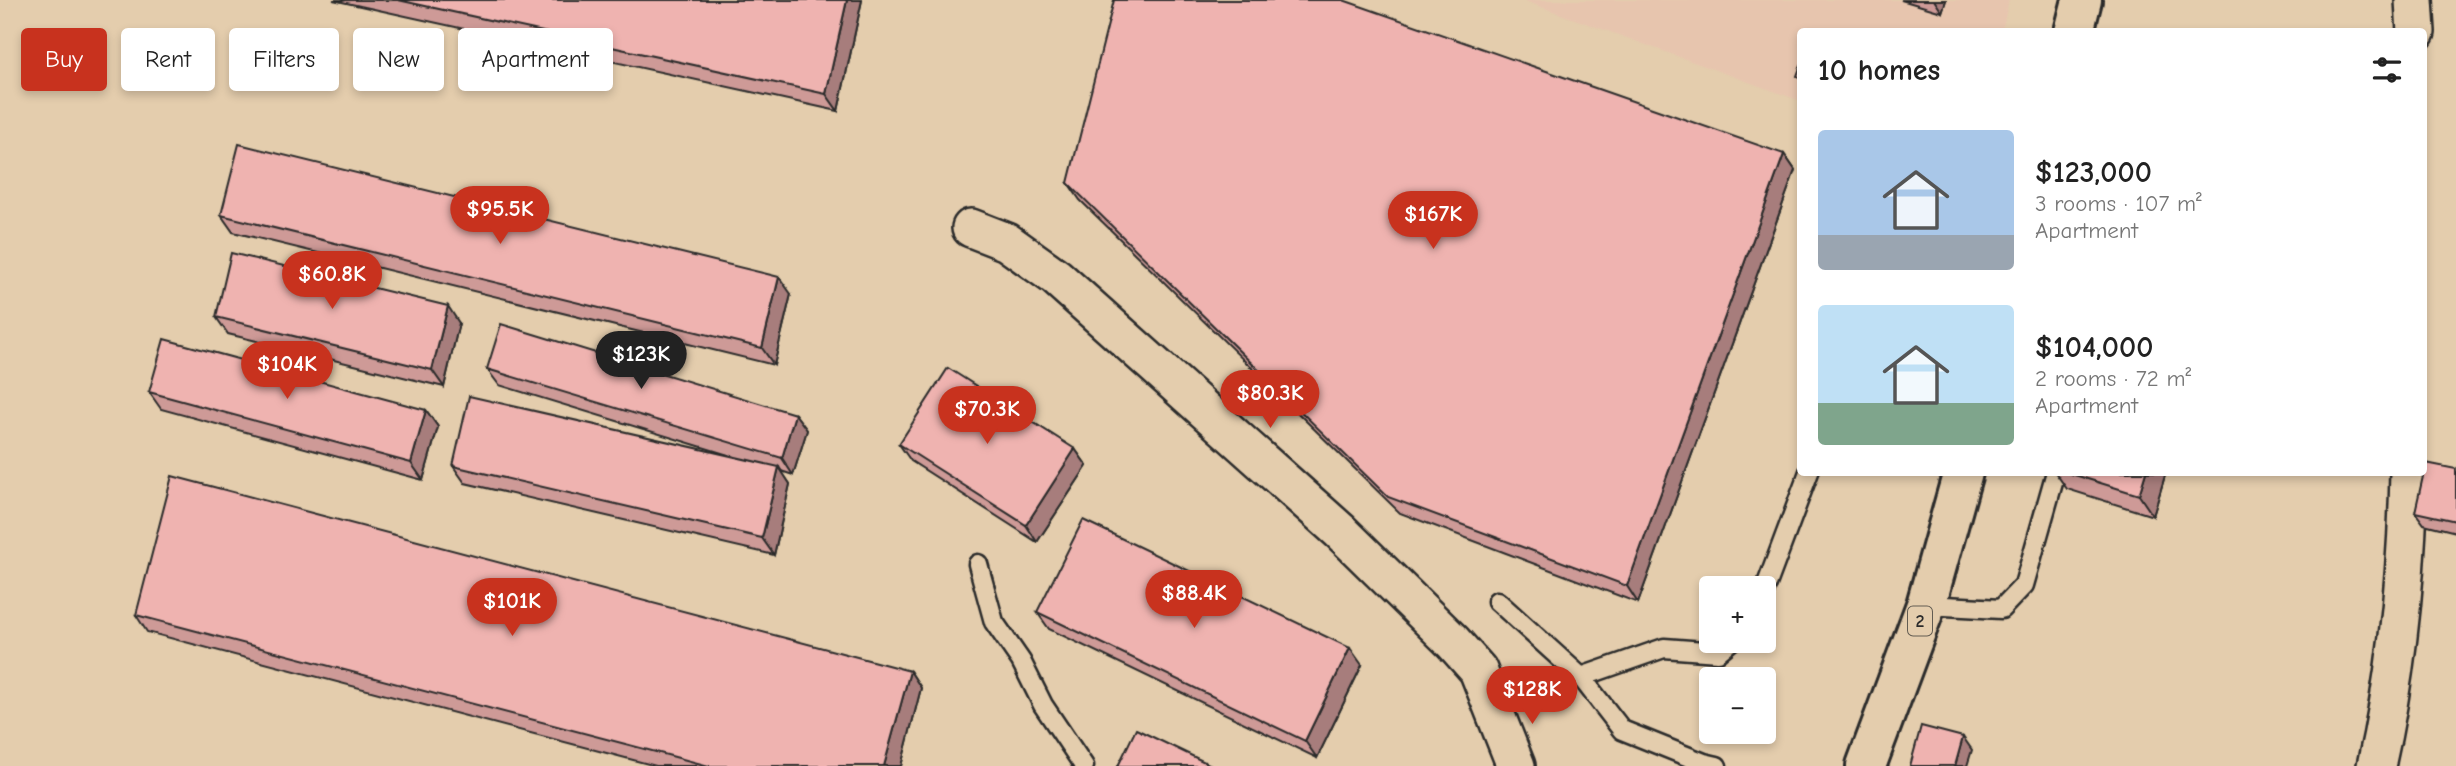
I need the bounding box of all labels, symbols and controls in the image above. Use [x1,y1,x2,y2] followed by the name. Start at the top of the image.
[21,28,107,91] chip: Buy
[121,28,215,91] chip: Rent
[229,28,339,91] chip: Filters
[353,28,444,91] chip: New
[458,28,613,91] chip: Apartment
[2368,51,2406,89] icon: filters
[1818,53,1940,88] text: 10 homes
[2035,155,2152,190] text: $123,000
[1874,158,1958,242] icon: home
[443,187,557,246] pin: $95.5K
[2035,190,2202,217] text: 3 rooms · 107 m²
[1384,191,1482,251] pin: $167K
[466,195,534,222] text: $95.5K
[1404,200,1462,227] text: $167K
[2035,217,2138,244] text: Apartment
[275,252,389,311] pin: $60.8K
[298,260,366,287] text: $60.8K
[2035,330,2153,365] text: $104,000
[592,332,690,391] pin: $123K
[1874,333,1958,417] icon: home
[612,340,670,367] text: $123K
[238,342,336,401] pin: $104K
[257,350,317,377] text: $104K
[2035,365,2191,392] text: 2 rooms · 72 m²
[1213,370,1327,430] pin: $80.3K
[1236,379,1304,406] text: $80.3K
[930,386,1044,446] pin: $70.3K
[2035,392,2138,419] text: Apartment
[954,395,1020,422] text: $70.3K
[1137,570,1251,630] pin: $88.4K
[1699,576,1776,744] map controls
[1699,576,1776,653] button: +
[463,578,561,638] pin: $101K
[1161,579,1227,606] text: $88.4K
[483,587,541,614] text: $101K
[1908,606,1932,636] road number: 2
[1483,666,1581,726] pin: $128K
[1699,667,1776,744] button: −
[1502,675,1562,702] text: $128K

